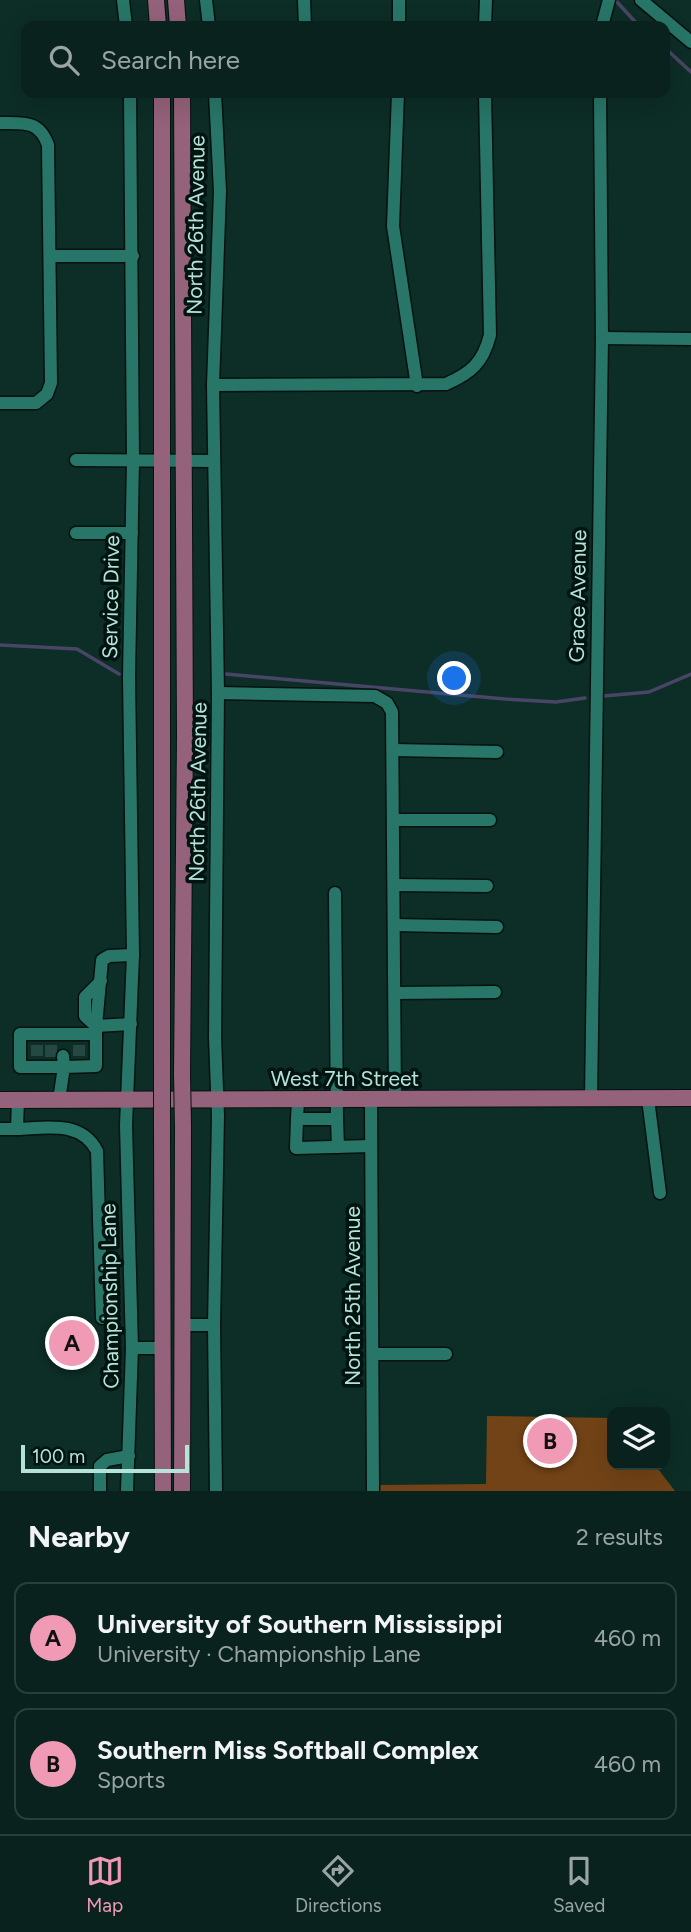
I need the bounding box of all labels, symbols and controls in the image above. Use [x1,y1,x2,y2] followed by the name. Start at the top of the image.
[21,21,670,98] search box
[45,41,83,79] icon: search
[101,44,240,76] text: Search here
[181,135,210,315] street label: North 26th Avenue
[564,529,591,663] street label: Grace Avenue
[97,535,124,659] street label: Service Drive
[437,661,471,695] your location
[183,702,212,882] street label: North 26th Avenue
[271,1066,419,1091] street label: West 7th Street
[95,1203,124,1389] street label: Championship Lane
[340,1206,365,1386] street label: North 25th Avenue
[49,1317,95,1369] pin: A
[607,1407,670,1470] map controls
[607,1407,670,1470] button: layers
[527,1415,573,1467] pin: B
[21,1442,189,1474] scale bar
[32,1445,85,1468] text: 100 m
[28,1518,130,1555] text: Nearby
[576,1523,663,1551] text: 2 results
[97,1608,503,1640] text: University of Southern Mississippi
[45,1624,61,1652] text: A
[594,1624,661,1652] text: 460 m
[97,1640,421,1668] text: University · Championship Lane
[97,1734,479,1766] text: Southern Miss Softball Complex
[46,1750,60,1778] text: B
[594,1750,661,1778] text: 460 m
[97,1766,165,1794] text: Sports
[86,1852,124,1917] tab: Map
[295,1852,382,1917] tab: Directions
[553,1852,605,1917] tab: Saved

